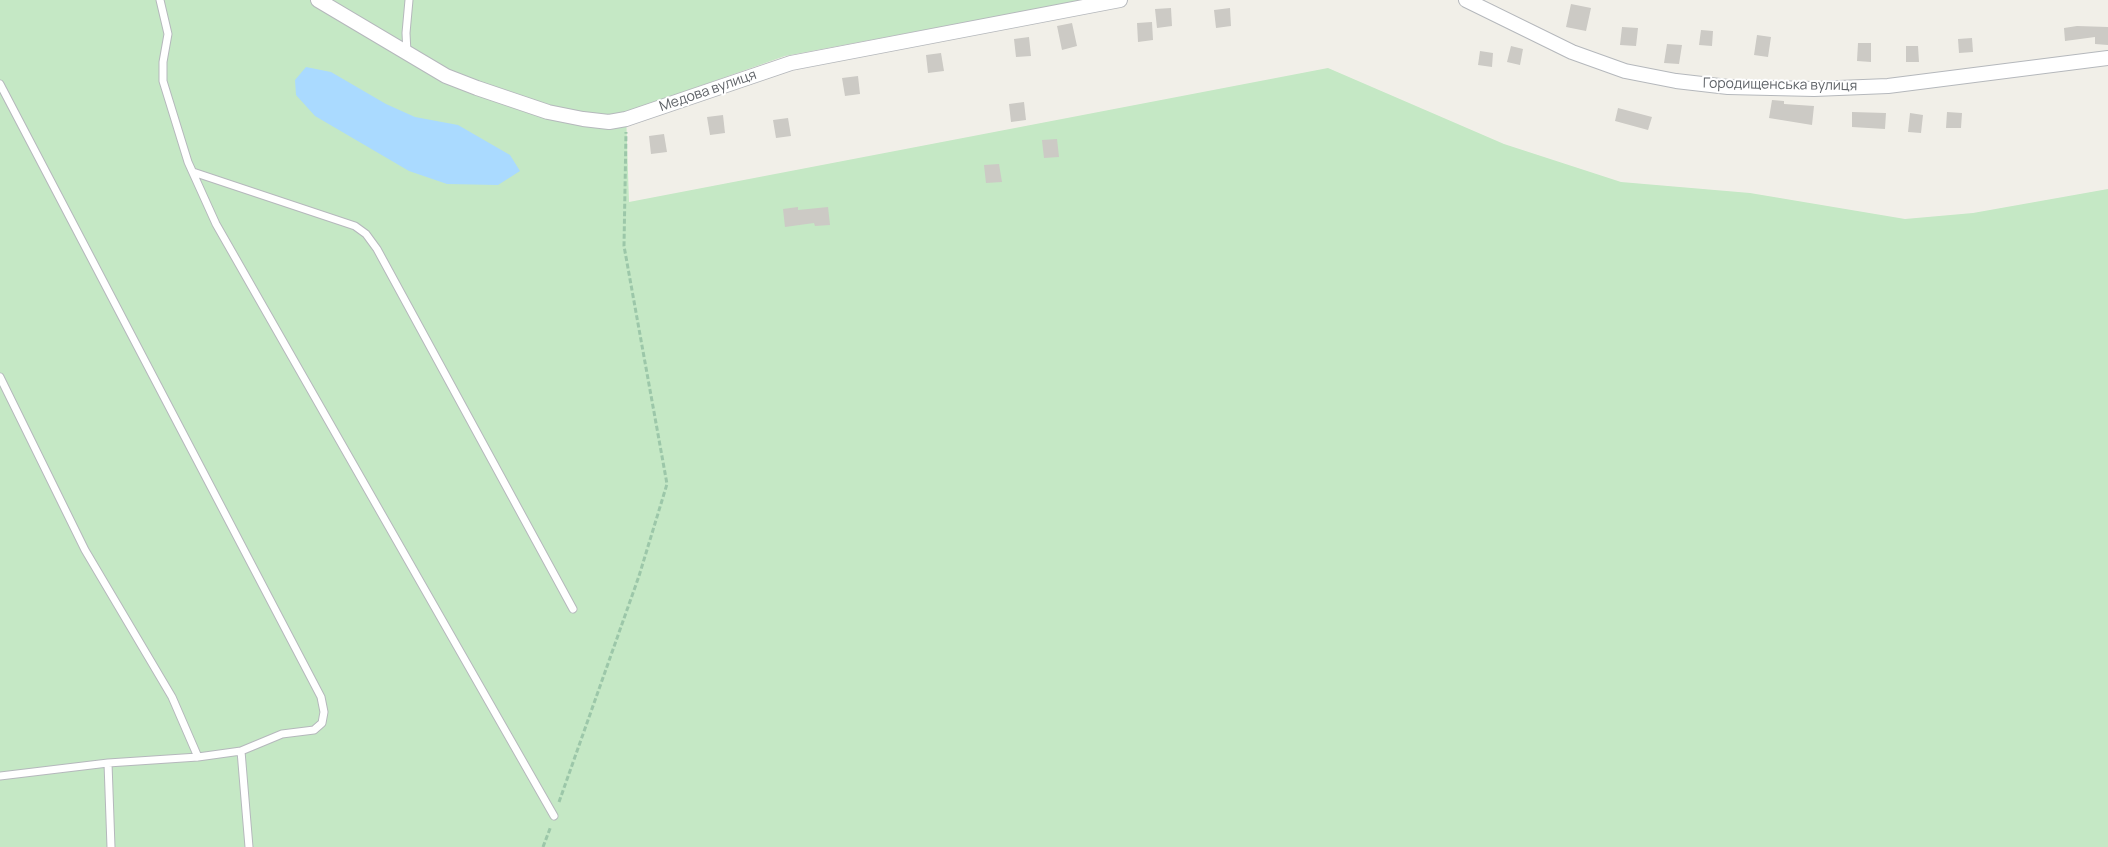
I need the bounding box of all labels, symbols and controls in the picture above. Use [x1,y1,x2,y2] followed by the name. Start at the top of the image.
[657,67,759,115] street label: Медова вулиця
[1703,75,1857,95] street label: Городищенська вулиця

